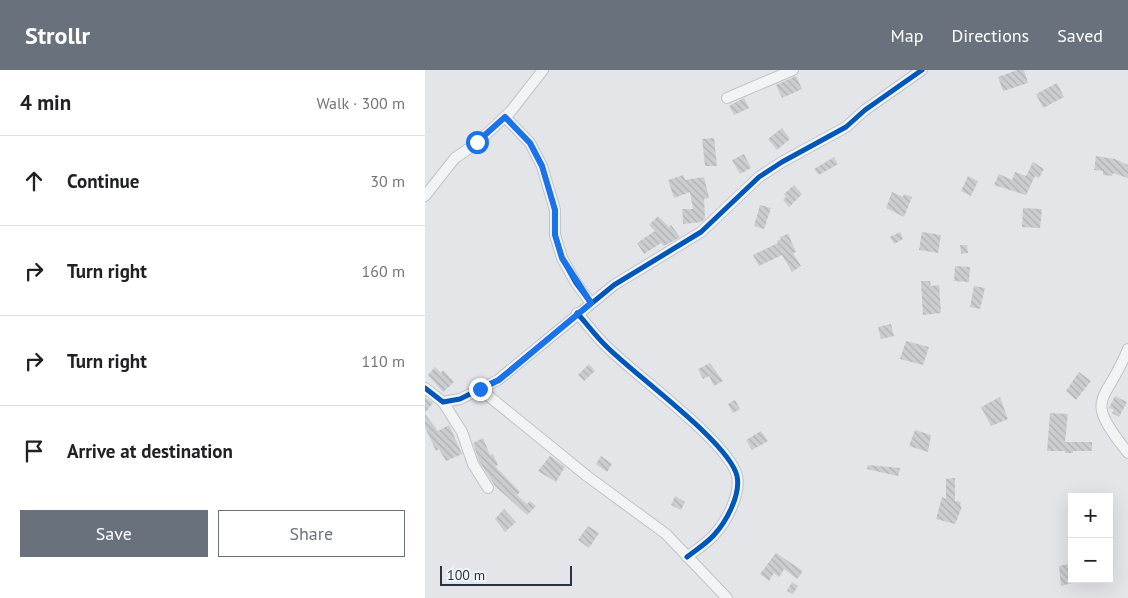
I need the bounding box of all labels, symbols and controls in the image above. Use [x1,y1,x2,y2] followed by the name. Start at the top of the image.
[25,20,90,51] text: Strollr
[891,24,923,47] text: Map
[951,24,1029,47] text: Directions
[1057,24,1103,47] text: Saved
[20,89,71,116] text: 4 min
[316,93,405,113] text: Walk · 300 m
[466,131,489,154] route start
[20,167,48,195] icon: ahead
[67,169,139,193] text: Continue
[370,171,405,191] text: 30 m
[20,257,48,285] icon: right
[67,259,147,283] text: Turn right
[362,261,405,281] text: 160 m
[20,347,48,375] icon: right
[67,349,147,373] text: Turn right
[362,351,405,371] text: 110 m
[469,378,492,401] route end
[20,437,48,465] icon: arrive
[67,439,233,463] text: Arrive at destination
[1068,493,1113,583] map controls
[1068,493,1113,538] button: +
[20,510,208,557] button: Save
[218,510,405,557] button: Share
[1068,538,1113,583] button: −
[440,563,573,586] scale bar
[447,566,485,584] text: 100 m

